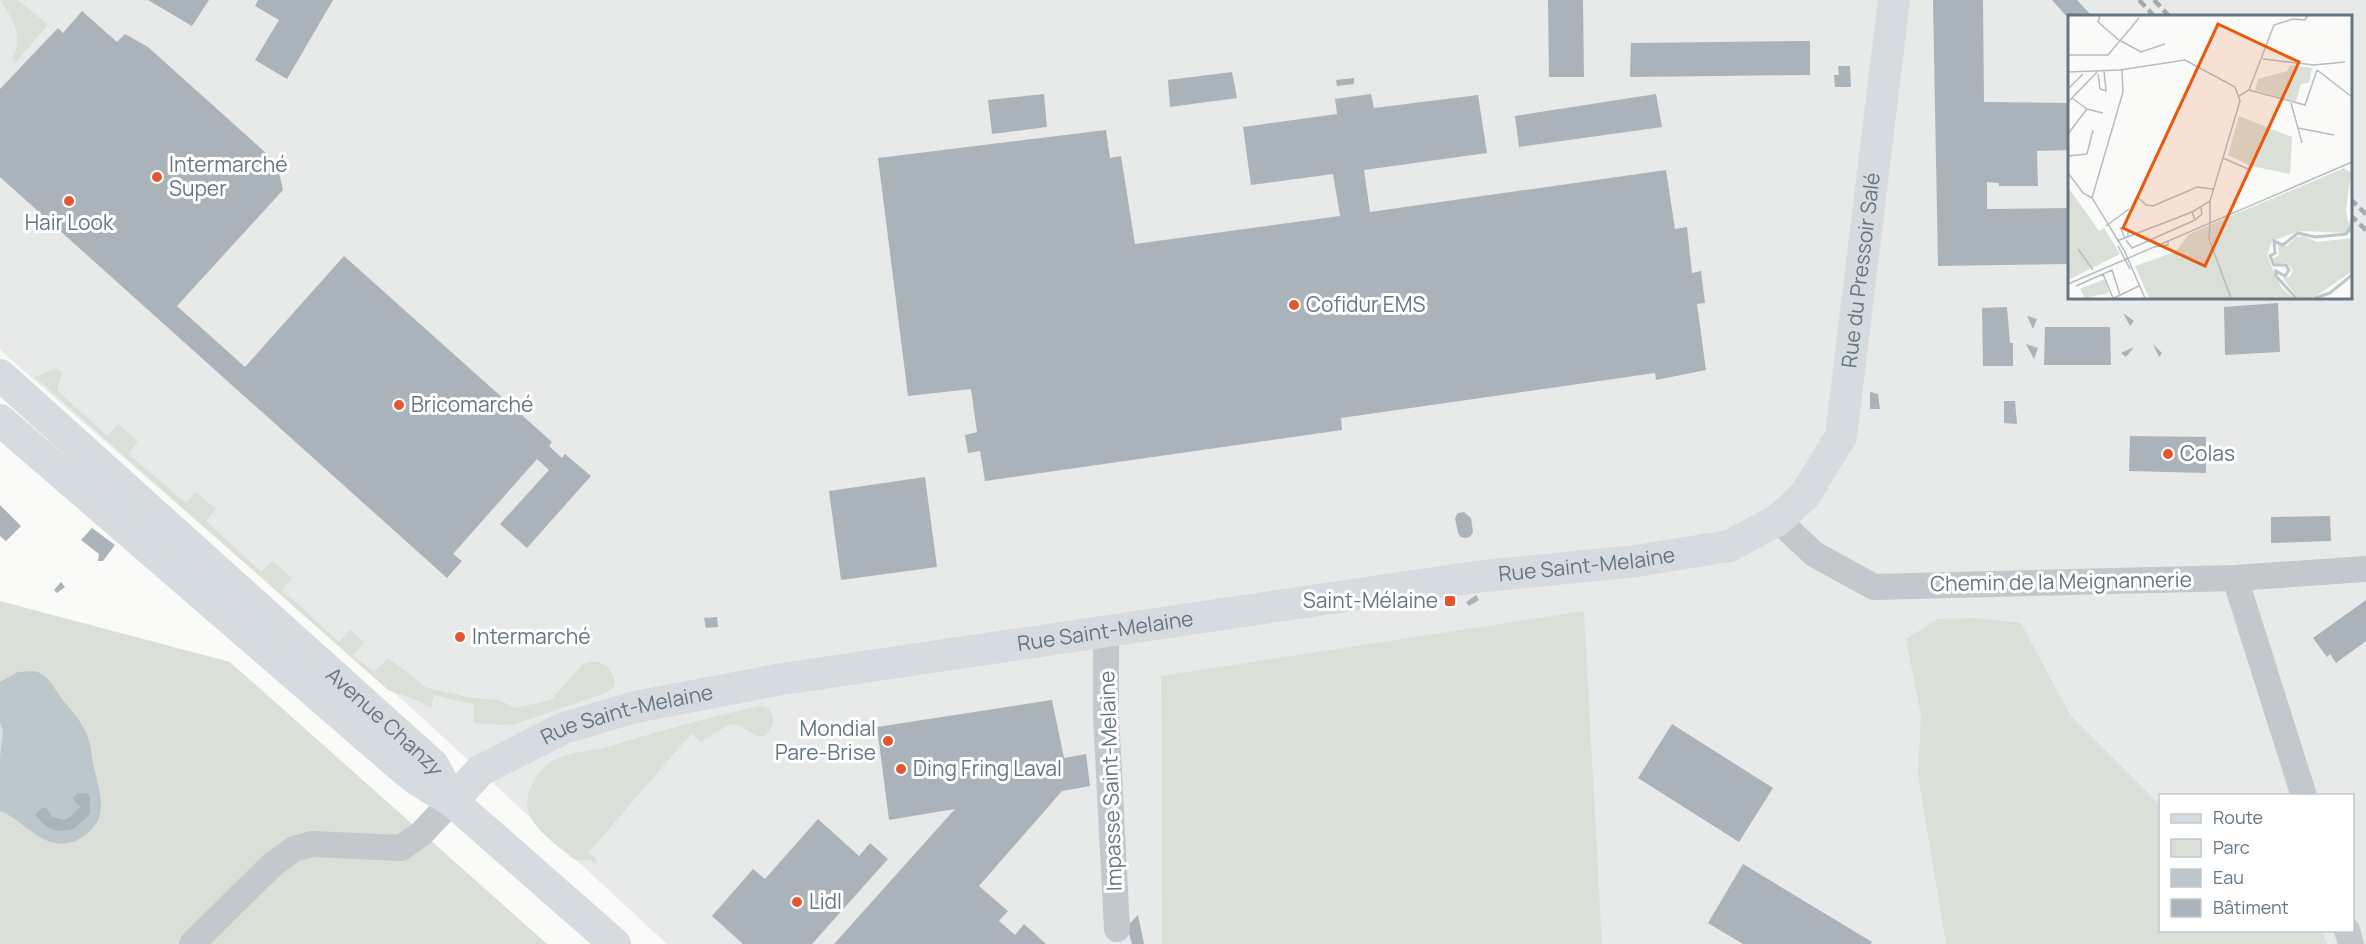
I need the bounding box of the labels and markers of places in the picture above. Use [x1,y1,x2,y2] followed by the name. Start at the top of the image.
[169,150,287,202] place label: Intermarché Super
[150,170,164,184] marker: Intermarché Super
[62,194,76,208] marker: Hair Look
[25,208,114,236] place label: Hair Look
[1306,290,1425,318] place label: Cofidur EMS
[1287,298,1301,312] marker: Cofidur EMS
[411,390,533,418] place label: Bricomarché
[392,398,406,412] marker: Bricomarché
[2180,439,2235,467] place label: Colas
[2161,447,2175,461] marker: Colas
[1303,586,1438,614] place label: Saint-Mélaine
[1443,594,1457,608] marker: Saint-Mélaine
[472,622,590,650] place label: Intermarché
[453,630,467,644] marker: Intermarché
[775,714,876,766] place label: Mondial Pare-Brise
[881,734,895,748] marker: Mondial Pare-Brise
[913,754,1062,782] place label: Ding Fring Laval
[894,762,908,776] marker: Ding Fring Laval
[809,887,842,915] place label: Lidl
[790,895,804,909] marker: Lidl

